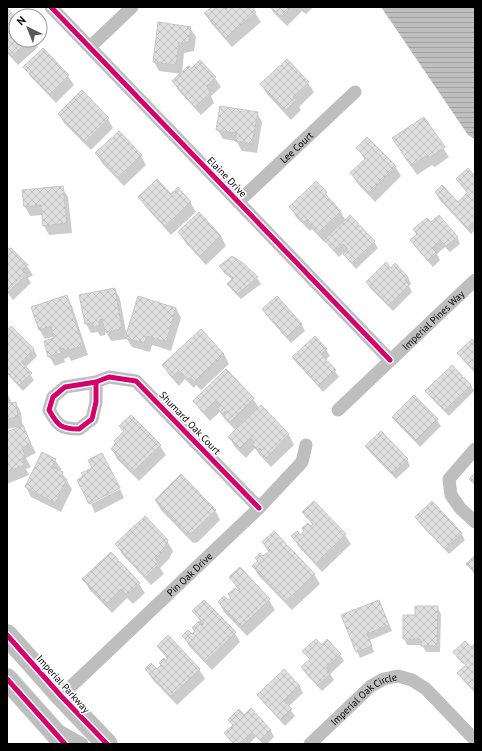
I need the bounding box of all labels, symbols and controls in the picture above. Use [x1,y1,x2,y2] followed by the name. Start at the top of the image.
[8,8,48,48] north arrow
[14,13,29,28] text: N
[277,128,316,166] street label: Lee Court
[204,154,250,200] street label: Elaine Drive
[399,287,467,353] street label: Imperial Pines Way
[157,389,224,458] street label: Shumard Oak Court
[164,549,215,599] street label: Pin Oak Drive
[34,652,93,716] street label: Imperial Parkway
[327,670,398,728] street label: Imperial Oak Circle

